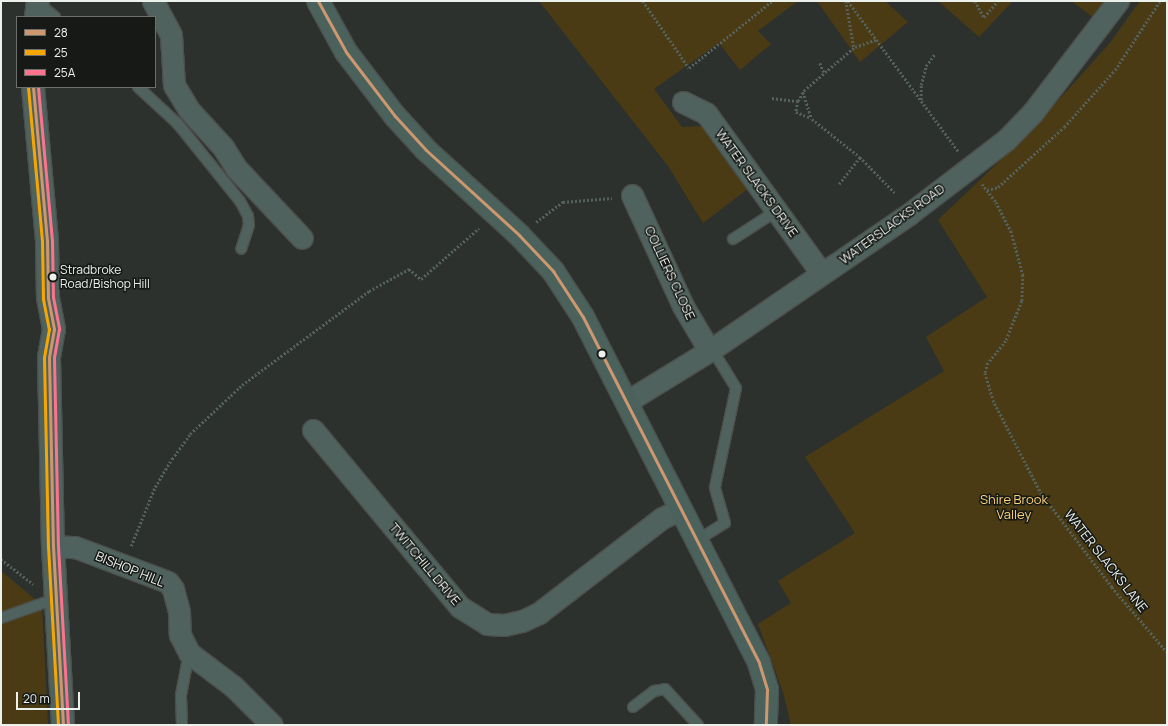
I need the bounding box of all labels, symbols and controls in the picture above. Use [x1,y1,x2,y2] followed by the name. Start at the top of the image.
[16,16,156,88] legend
[54,24,68,41] text: 28
[54,44,68,61] text: 25
[54,64,75,81] text: 25A
[713,126,801,240] street label: WATER SLACKS DRIVE
[836,181,948,267] street label: WATERSLACKS ROAD
[641,224,699,322] street label: COLLIERS CLOSE
[60,263,150,291] place label: Stradbroke Road/Bishop Hill
[48,272,58,282] marker: Stradbroke Road/Bishop Hill
[597,349,607,359] unlabelled marker
[980,492,1048,523] park label: Shire Brook Valley
[1061,507,1151,615] street label: WATER SLACKS LANE
[386,520,464,608] street label: TWITCHILL DRIVE
[93,548,167,590] street label: BISHOP HILL
[18,684,82,710] scale bar
[23,690,50,707] text: 20 m

